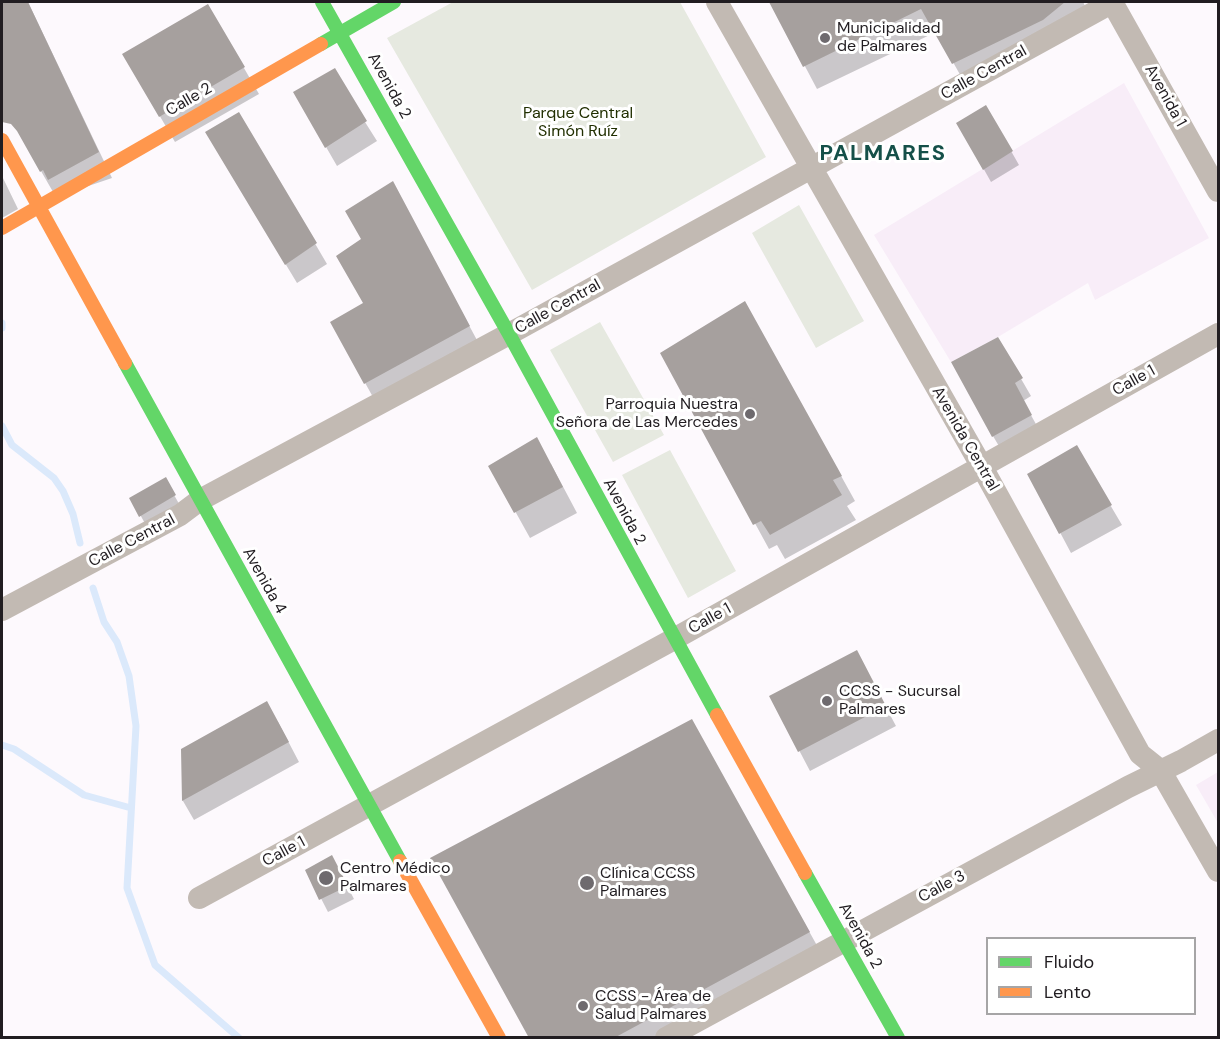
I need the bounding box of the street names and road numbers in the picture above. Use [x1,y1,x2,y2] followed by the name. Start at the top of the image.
[938,42,1030,104] street label: Calle Central
[363,50,415,122] street label: Avenida 2
[1140,62,1190,130] street label: Avenida 1
[163,79,215,121] street label: Calle 2
[512,276,604,338] street label: Calle Central
[1109,362,1159,400] street label: Calle 1
[927,383,1003,495] street label: Avenida Central
[599,476,649,548] street label: Avenida 2
[86,510,178,572] street label: Calle Central
[238,545,290,617] street label: Avenida 4
[685,600,735,638] street label: Calle 1
[259,833,309,871] street label: Calle 1
[915,867,969,907] street label: Calle 3
[834,900,886,972] street label: Avenida 2

